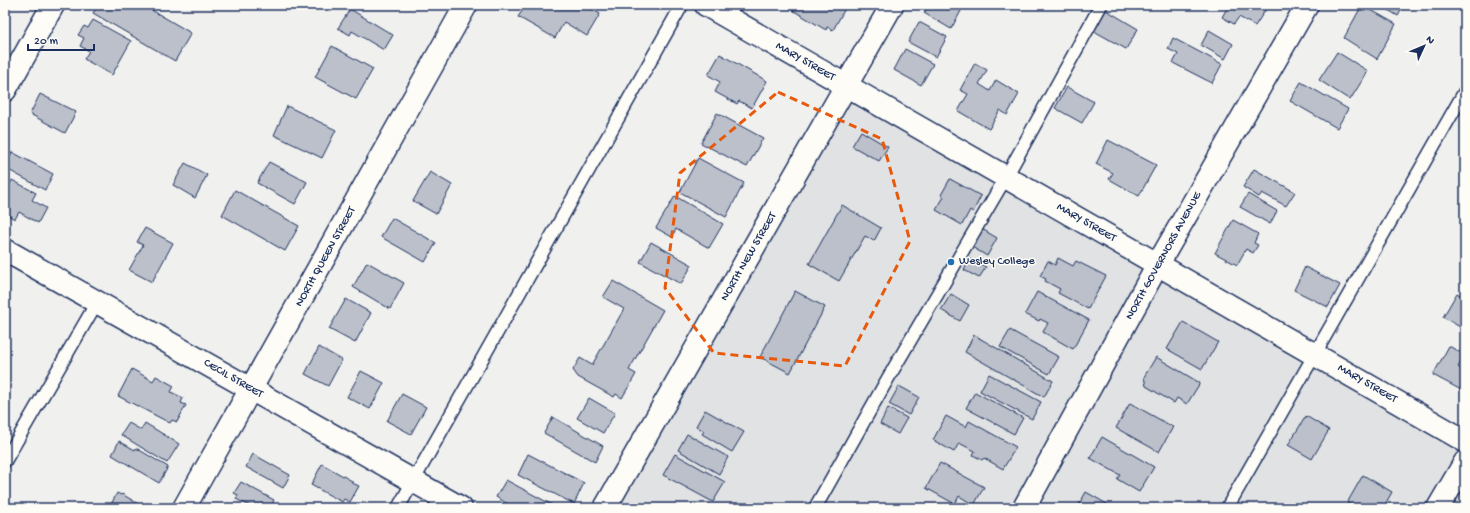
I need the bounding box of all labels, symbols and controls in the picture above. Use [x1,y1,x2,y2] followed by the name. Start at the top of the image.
[28,26,94,52] scale bar
[1404,26,1444,66] north arrow
[1423,34,1437,47] text: N
[34,35,59,49] text: 20 m
[773,39,838,85] street label: MARY STREET
[1123,189,1205,322] street label: NORTH GOVERNORS AVENUE
[1054,200,1119,246] street label: MARY STREET
[293,203,360,310] street label: NORTH QUEEN STREET
[718,209,781,304] street label: NORTH NEW STREET
[959,255,1035,269] place label: Wesley College
[946,257,956,267] marker: Wesley College
[201,356,267,402] street label: CECIL STREET
[1335,361,1400,407] street label: MARY STREET

